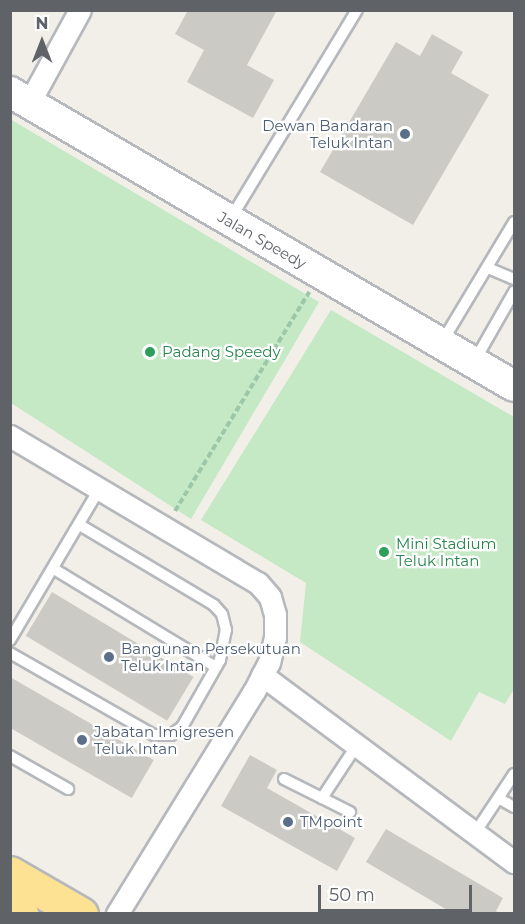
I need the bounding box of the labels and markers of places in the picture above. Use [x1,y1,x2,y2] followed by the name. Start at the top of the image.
[262,116,393,151] place label: Dewan Bandaran Teluk Intan
[398,127,412,141] marker: Dewan Bandaran Teluk Intan
[162,343,281,361] place label: Padang Speedy
[143,345,157,359] marker: Padang Speedy
[396,534,497,569] place label: Mini Stadium Teluk Intan
[377,545,391,559] marker: Mini Stadium Teluk Intan
[121,639,301,674] place label: Bangunan Persekutuan Teluk Intan
[102,650,116,664] marker: Bangunan Persekutuan Teluk Intan
[94,722,234,757] place label: Jabatan Imigresen Teluk Intan
[75,733,89,747] marker: Jabatan Imigresen Teluk Intan
[300,813,363,831] place label: TMpoint
[281,815,295,829] marker: TMpoint

